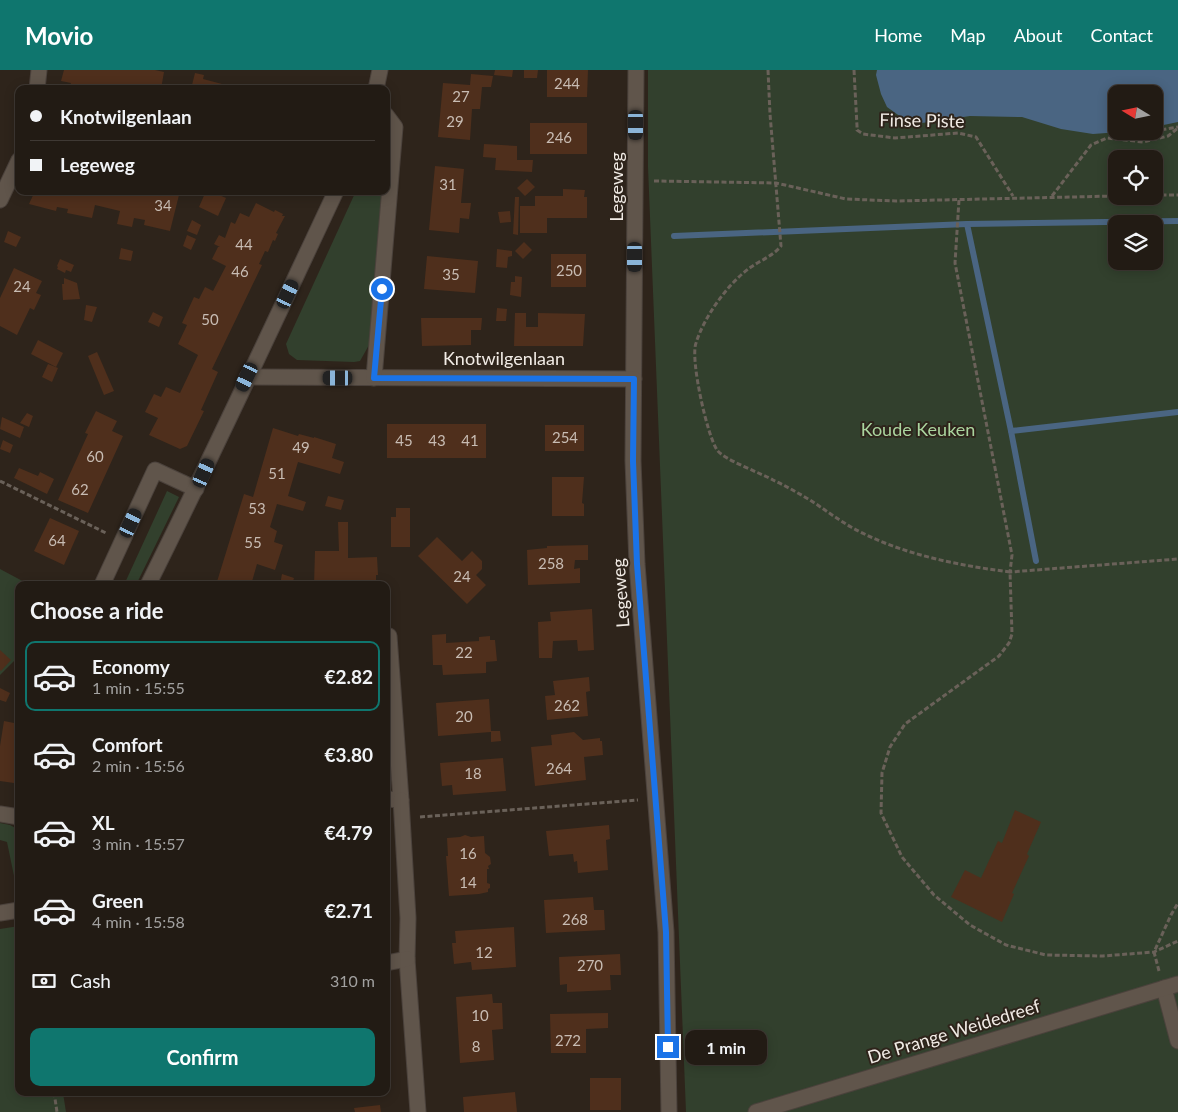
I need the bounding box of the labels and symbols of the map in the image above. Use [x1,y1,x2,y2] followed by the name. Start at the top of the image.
[554,74,580,92] house number: 244
[1108,85,1162,140] north arrow
[452,87,470,105] house number: 27
[879,108,965,132] street label: Finse Piste
[628,110,643,140] car
[446,112,464,130] house number: 29
[546,128,572,146] house number: 246
[605,152,627,222] street label: Legeweg
[439,175,457,193] house number: 31
[154,196,172,214] house number: 34
[235,235,253,253] house number: 44
[627,242,642,272] car
[556,261,582,279] house number: 250
[231,262,249,280] house number: 46
[442,265,460,283] house number: 35
[13,277,31,295] house number: 24
[274,277,301,311] car
[371,278,393,300] route start
[201,310,219,328] house number: 50
[443,347,565,369] street label: Knotwilgenlaan
[233,360,260,394] car
[323,371,353,386] car
[861,418,975,440] park label: Koude Keuken
[552,428,578,446] house number: 254
[395,431,413,449] house number: 45
[428,431,446,449] house number: 43
[461,431,479,449] house number: 41
[292,438,310,456] house number: 49
[86,447,104,465] house number: 60
[191,456,216,490] car
[268,464,286,482] house number: 51
[71,480,89,498] house number: 62
[248,499,266,517] house number: 53
[117,506,144,540] car
[48,531,66,549] house number: 64
[244,533,262,551] house number: 55
[538,554,564,572] house number: 258
[607,558,633,629] street label: Legeweg
[453,567,471,585] house number: 24
[455,643,473,661] house number: 22
[554,696,580,714] house number: 262
[455,707,473,725] house number: 20
[546,759,572,777] house number: 264
[464,764,482,782] house number: 18
[459,844,477,862] house number: 16
[459,873,477,891] house number: 14
[562,910,588,928] house number: 268
[475,943,493,961] house number: 12
[577,956,603,974] house number: 270
[865,994,1043,1068] street label: De Prange Weidedreef
[471,1006,489,1024] house number: 10
[686,1030,768,1064] callout: 1 min
[555,1031,581,1049] house number: 272
[657,1036,679,1058] route end
[472,1037,480,1055] house number: 8

